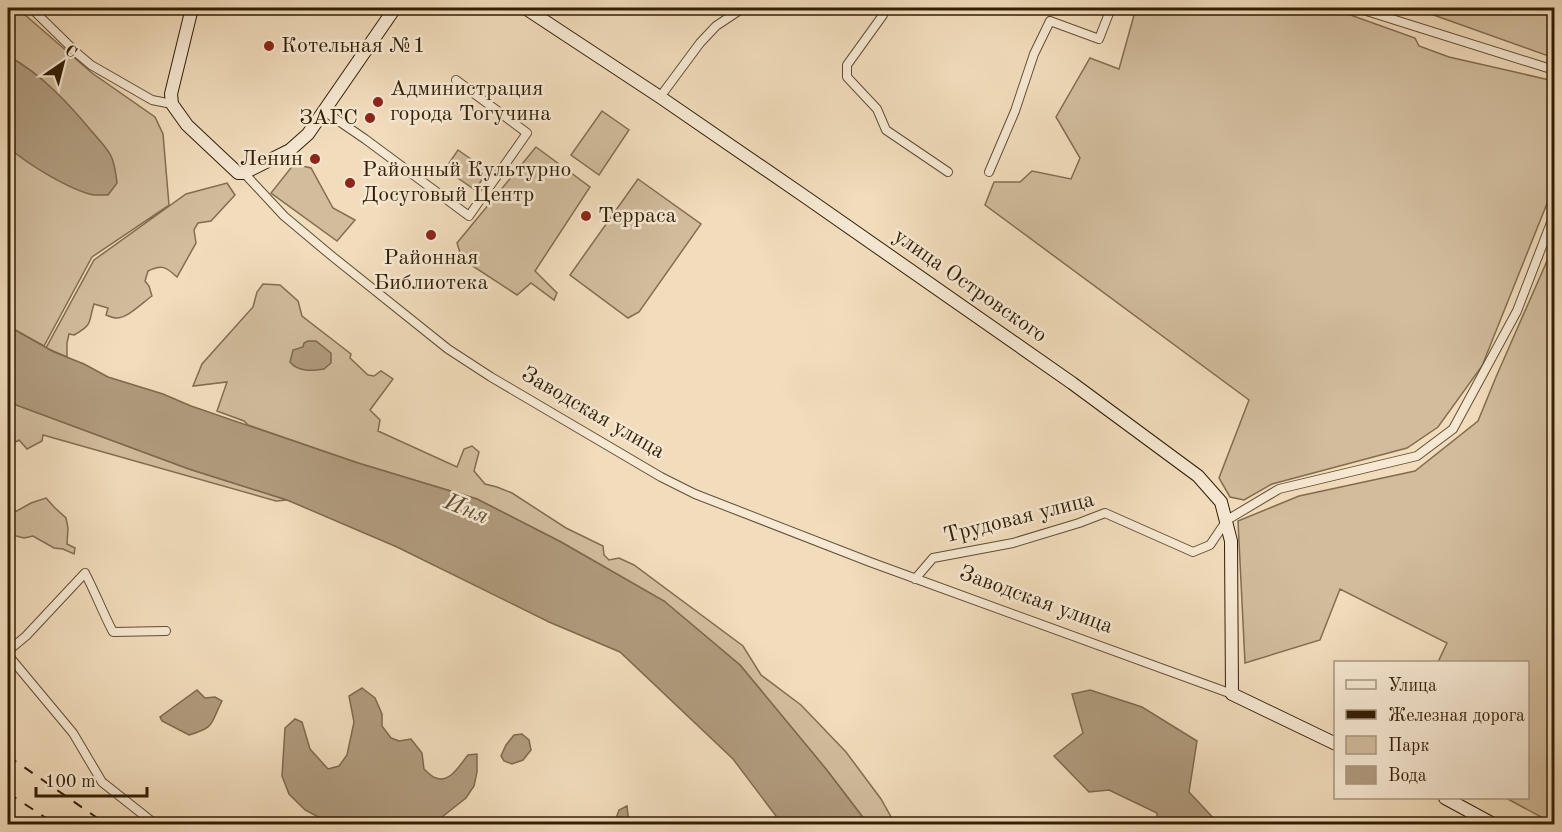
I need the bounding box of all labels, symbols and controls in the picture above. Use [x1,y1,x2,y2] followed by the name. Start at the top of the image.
[33,33,93,93] north arrow
[281,35,425,57] place label: Котельная №1
[262,39,276,53] marker: Котельная №1
[62,43,79,62] text: С
[390,78,551,125] place label: Администрация города Тогучина
[371,95,385,109] marker: Администрация города Тогучина
[299,107,358,129] place label: ЗАГС
[363,111,377,125] marker: ЗАГС
[240,148,303,170] place label: Ленин
[308,152,322,166] marker: Ленин
[362,159,571,206] place label: Районный Культурно Досуговый Центр
[343,176,357,190] marker: Районный Культурно Досуговый Центр
[598,205,677,227] place label: Терраса
[579,209,593,223] marker: Терраса
[889,225,1051,347] street label: улица Островского
[424,228,438,242] marker: Районная Библиотека
[374,247,488,294] place label: Районная Библиотека
[518,363,669,463] street label: Заводская улица
[941,489,1097,547] street label: Трудовая улица
[439,490,492,530] water label: Иня
[956,562,1116,638] street label: Заводская улица
[1334,661,1529,799] legend
[1388,677,1437,695] text: Улица
[1388,707,1525,725] text: Железная дорога
[1388,737,1429,755] text: Парк
[36,760,147,798] scale bar
[1388,767,1427,785] text: Вода
[45,773,96,791] text: 100 m

